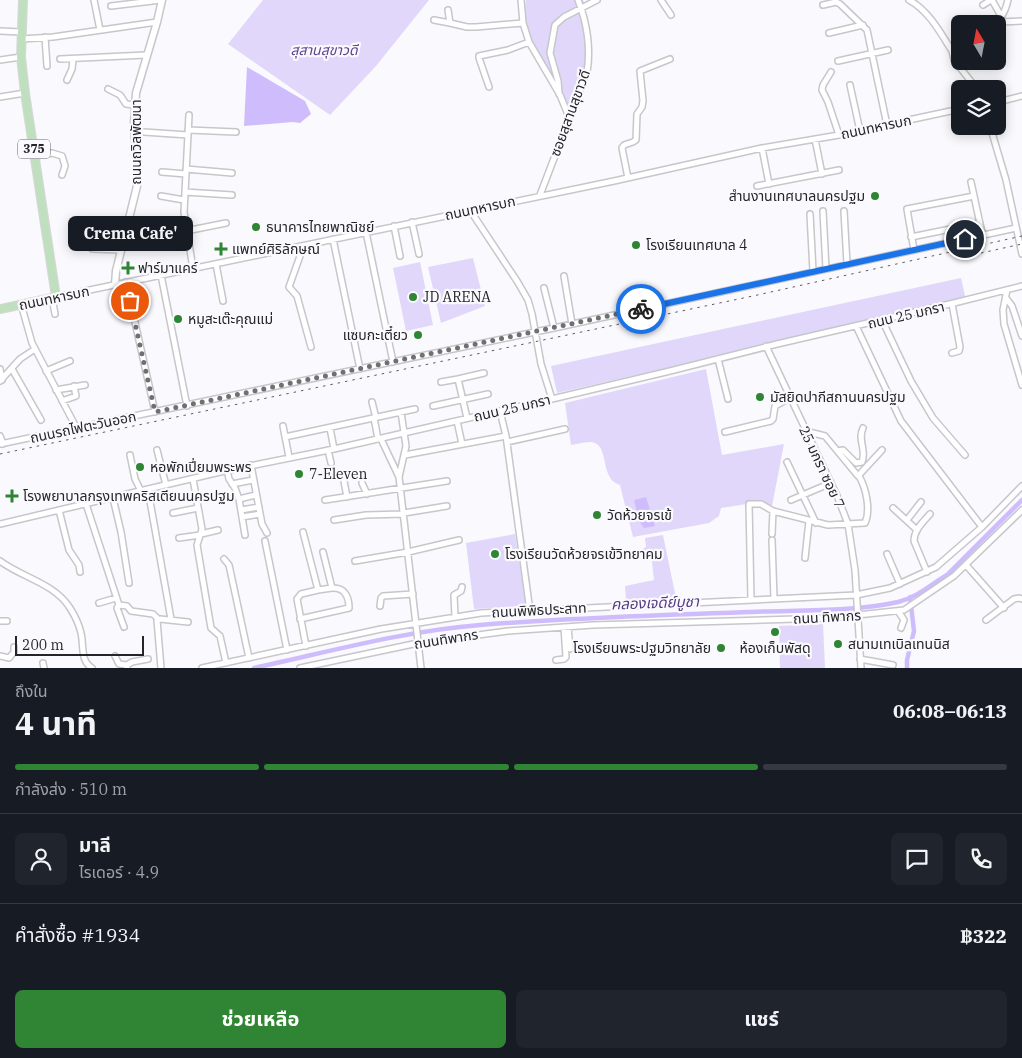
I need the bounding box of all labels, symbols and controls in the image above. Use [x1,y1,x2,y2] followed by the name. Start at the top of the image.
[951,15,1006,70] north arrow
[951,15,1006,135] map controls
[290,41,360,59] park label: สุสานสุขาวดี
[546,67,594,159] street label: ซอยสุสานสุขาวดี
[951,80,1006,135] button: layers
[127,99,145,185] street label: ถนนถวิลพัฒนา
[839,111,913,143] street label: ถนนทหารบก
[18,140,50,158] road number: 375
[729,187,865,205] place label: สำนงานเทศบาลนครปฐม
[869,190,881,202] marker: สำนงานเทศบาลนครปฐม
[443,192,517,224] street label: ถนนทหารบก
[68,216,192,251] callout: Crema Cafe'
[266,218,374,236] place label: ธนาคารไทยพาณิชย์
[944,218,986,260] pin
[250,221,262,233] marker: ธนาคารไทยพาณิชย์
[83,223,178,243] text: Crema Cafe'
[951,225,979,253] icon: home
[646,236,747,254] place label: โรงเรียนเทศบาล 4
[630,239,642,251] marker: โรงเรียนเทศบาล 4
[232,240,320,258] place label: แพทย์ศิริลักษณ์
[214,242,228,256] marker: แพทย์ศิริลักษณ์
[138,259,198,277] place label: ฟาร์มาแคร์
[122,262,134,274] marker: ฟาร์มาแคร์
[109,280,151,322] pin
[17,282,91,314] street label: ถนนทหารบก
[616,284,666,334] courier
[116,287,144,315] icon: bag
[423,288,491,306] place label: JD ARENA
[407,291,419,303] marker: JD ARENA
[627,295,655,323] icon: bike
[866,297,946,333] street label: ถนน 25 มกรา
[188,310,273,328] place label: หมูสะเต๊ะคุณแม่
[172,313,184,325] marker: หมูสะเต๊ะคุณแม่
[343,325,408,344] place label: แซบกะเตี๋ยว
[412,329,424,341] marker: แซบกะเตี๋ยว
[770,388,906,406] place label: มัสยิดปากีสถานนครปฐม
[472,390,552,426] street label: ถนน 25 มกรา
[754,391,766,403] marker: มัสยิดปากีสถานนครปฐม
[28,407,138,447] street label: ถนนรถไฟตะวันออก
[795,423,849,511] street label: 25 มกรา ซอย 7
[150,457,252,476] place label: หอพักเปี่ยมพระพร
[134,461,146,473] marker: หอพักเปี่ยมพระพร
[309,465,367,483] place label: 7-Eleven
[293,468,305,480] marker: 7-Eleven
[23,487,234,505] place label: โรงพยาบาลกรุงเทพคริสเตียนนครปฐม
[5,489,19,503] marker: โรงพยาบาลกรุงเทพคริสเตียนนครปฐม
[607,506,672,524] place label: วัดห้วยจรเข้
[591,509,603,521] marker: วัดห้วยจรเข้
[505,545,663,563] place label: โรงเรียนวัดห้วยจรเข้วิทยาคม
[489,548,501,560] marker: โรงเรียนวัดห้วยจรเข้วิทยาคม
[611,591,700,614] water label: คลองเจดีย์บูชา
[491,599,587,621] street label: ถนนพิพิธประสาท
[793,606,862,628] street label: ถนน ทิพากร
[413,625,480,653] street label: ถนนทิพากร
[769,626,781,638] marker: ห้องเก็บพัสดุ
[15,633,144,656] scale bar
[848,635,950,653] place label: สนามเทเบิลเทนนิส
[22,636,64,654] text: 200 m
[832,638,844,650] marker: สนามเทเบิลเทนนิส
[573,639,711,657] place label: โรงเรียนพระปฐมวิทยาลัย
[739,639,811,657] place label: ห้องเก็บพัสดุ
[715,642,727,654] marker: โรงเรียนพระปฐมวิทยาลัย
[15,681,48,701] text: ถึงใน
[893,699,1007,723] text: 06:08–06:13
[15,702,97,744] text: 4 นาที
[15,779,127,799] text: กำลังส่ง · 510 m
[15,833,67,885] button: person
[79,833,111,857] text: มาลี
[891,833,943,885] button: chat
[955,833,1007,885] button: phone
[79,862,159,882] text: ไรเดอร์ · 4.9
[15,923,140,947] text: คำสั่งซื้อ #1934
[960,924,1007,948] text: ฿322
[15,990,506,1048] button: ช่วยเหลือ
[516,990,1007,1048] button: แชร์

